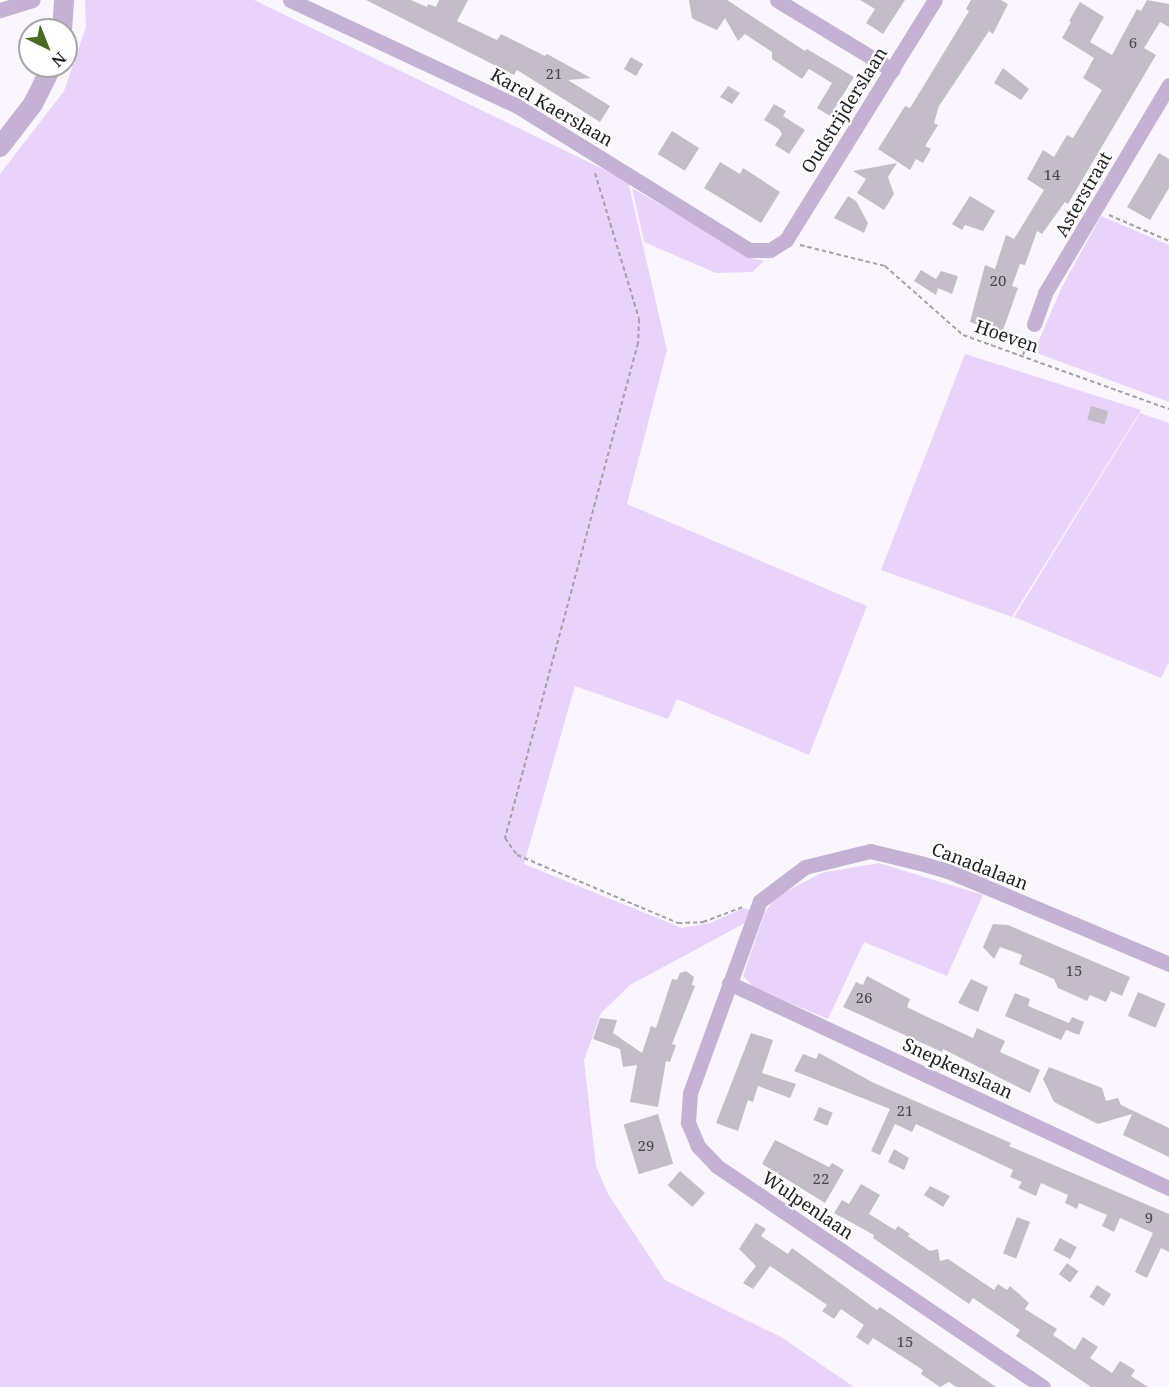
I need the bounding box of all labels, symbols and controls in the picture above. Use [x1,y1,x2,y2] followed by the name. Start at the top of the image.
[18,18,78,78] north arrow
[1129,34,1137,52] house number: 6
[797,43,891,177] street label: Oudstrijderslaan
[47,47,71,72] text: N
[487,63,617,151] street label: Karel Kaerslaan
[546,65,562,83] house number: 21
[1050,148,1116,240] street label: Asterstraat
[1044,166,1060,184] house number: 14
[990,272,1006,290] house number: 20
[972,315,1042,357] street label: Hoeven
[929,838,1031,894] street label: Canadalaan
[1066,962,1082,980] house number: 15
[856,989,872,1007] house number: 26
[899,1033,1017,1103] street label: Snepkenslaan
[897,1102,913,1120] house number: 21
[638,1137,654,1155] house number: 29
[758,1167,858,1243] street label: Wulpenlaan
[813,1170,829,1188] house number: 22
[1145,1209,1153,1227] house number: 9
[897,1333,913,1351] house number: 15

